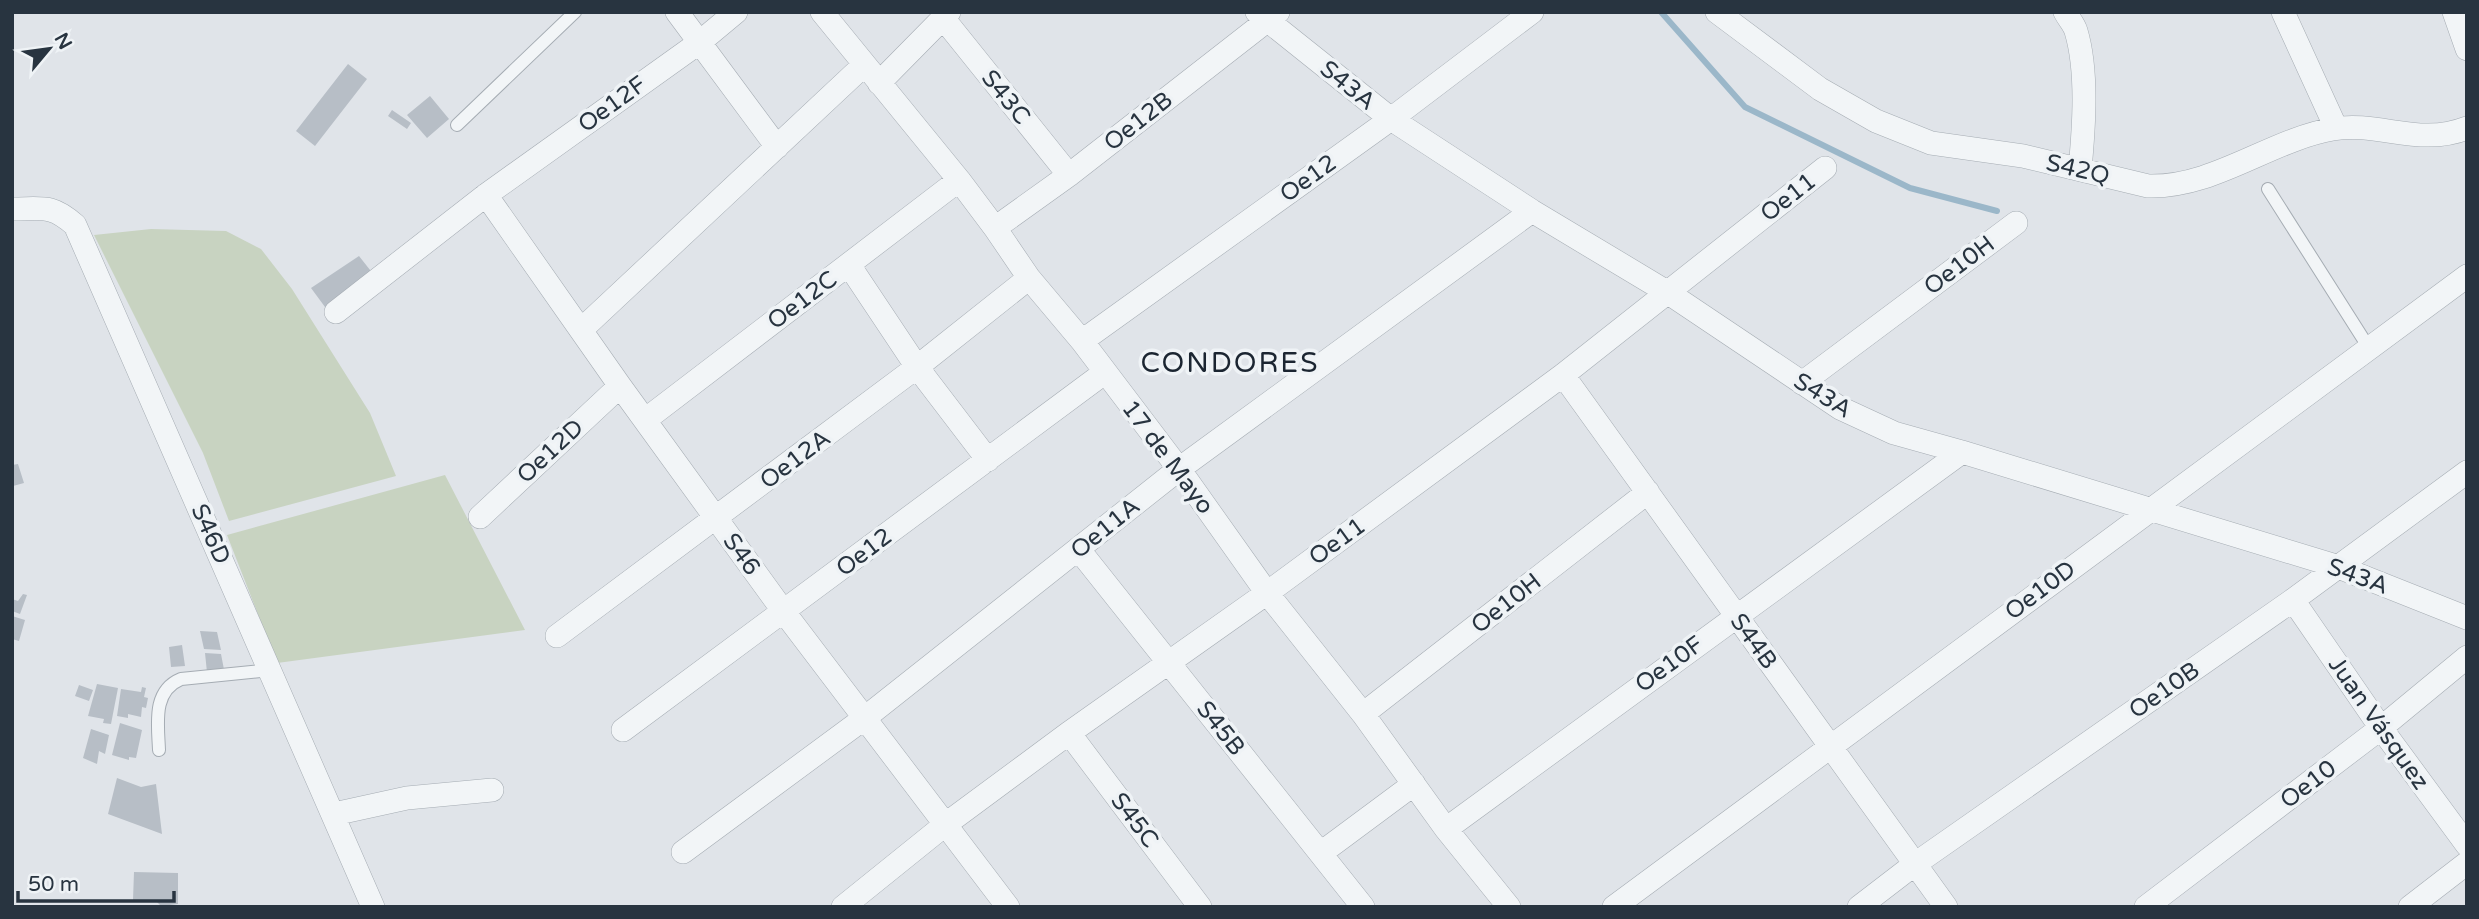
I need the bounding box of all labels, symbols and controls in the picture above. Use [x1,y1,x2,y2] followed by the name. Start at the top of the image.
[14,14,84,84] north arrow
[50,29,76,53] text: N
[1314,54,1381,116] street label: S43A
[975,64,1036,130] street label: S43C
[572,70,652,139] street label: Oe12F
[1098,86,1179,157] street label: Oe12B
[1274,148,1342,209] street label: Oe12
[2043,148,2113,191] street label: S42Q
[1755,167,1822,228] street label: Oe11
[1918,229,2000,301] street label: Oe10H
[762,265,843,336] street label: Oe12C
[1141,346,1319,380] district label: CONDORES
[1788,366,1857,424] street label: S43A
[1115,395,1220,520] street label: 17 de Mayo
[511,413,590,490] street label: Oe12D
[754,424,836,495] street label: Oe12A
[1065,492,1146,565] street label: Oe11A
[184,500,237,569] street label: S46D
[1303,511,1371,572] street label: Oe11
[831,522,898,583] street label: Oe12
[717,528,767,581] street label: S46
[2323,552,2392,601] street label: S43A
[1999,555,2081,626] street label: Oe10D
[1466,567,1547,640] street label: Oe10H
[1724,608,1783,675] street label: S44B
[1629,630,1709,699] street label: Oe10F
[2322,651,2435,795] street label: Juan Vásquez
[2123,656,2205,725] street label: Oe10B
[1190,695,1251,761] street label: S45B
[2275,754,2342,815] street label: Oe10
[1104,787,1165,854] street label: S45C
[18,860,173,904] scale bar
[28,872,79,897] text: 50 m

